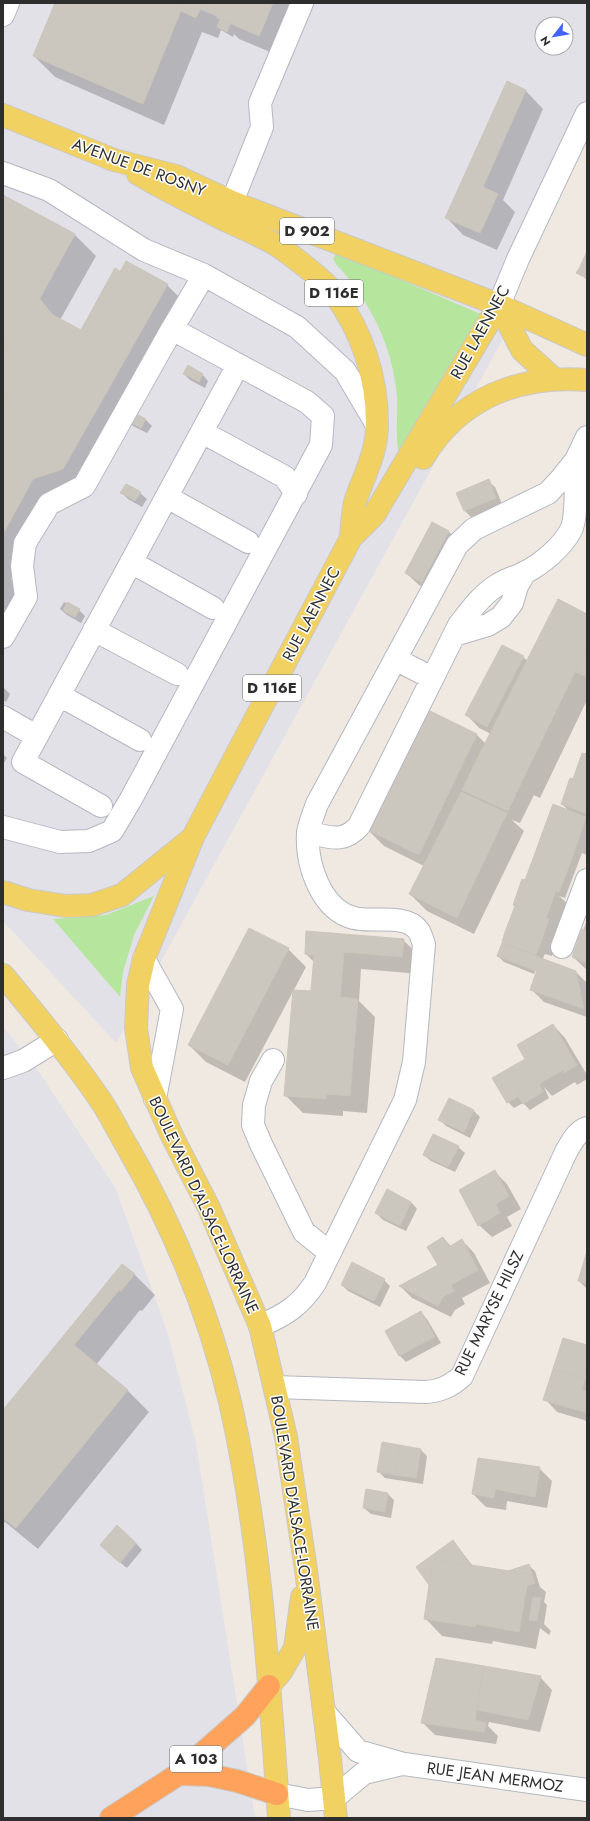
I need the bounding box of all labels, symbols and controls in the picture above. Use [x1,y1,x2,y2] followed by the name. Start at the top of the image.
[534,16,574,56] north arrow
[536,33,555,49] text: N
[69,132,209,202] street label: AVENUE DE ROSNY
[280,218,334,244] road number: D 902
[305,280,363,306] road number: D 116E
[445,281,515,383] street label: RUE LAENNEC
[276,563,346,665] street label: RUE LAENNEC
[243,675,301,701] road number: D 116E
[143,1093,265,1317] street label: BOULEVARD D'ALSACE-LORRAINE
[449,1246,529,1379] street label: RUE MARYSE HILSZ
[265,1394,325,1632] street label: BOULEVARD D'ALSACE-LORRAINE
[170,1746,222,1772] road number: A 103
[425,1756,565,1798] street label: RUE JEAN MERMOZ

